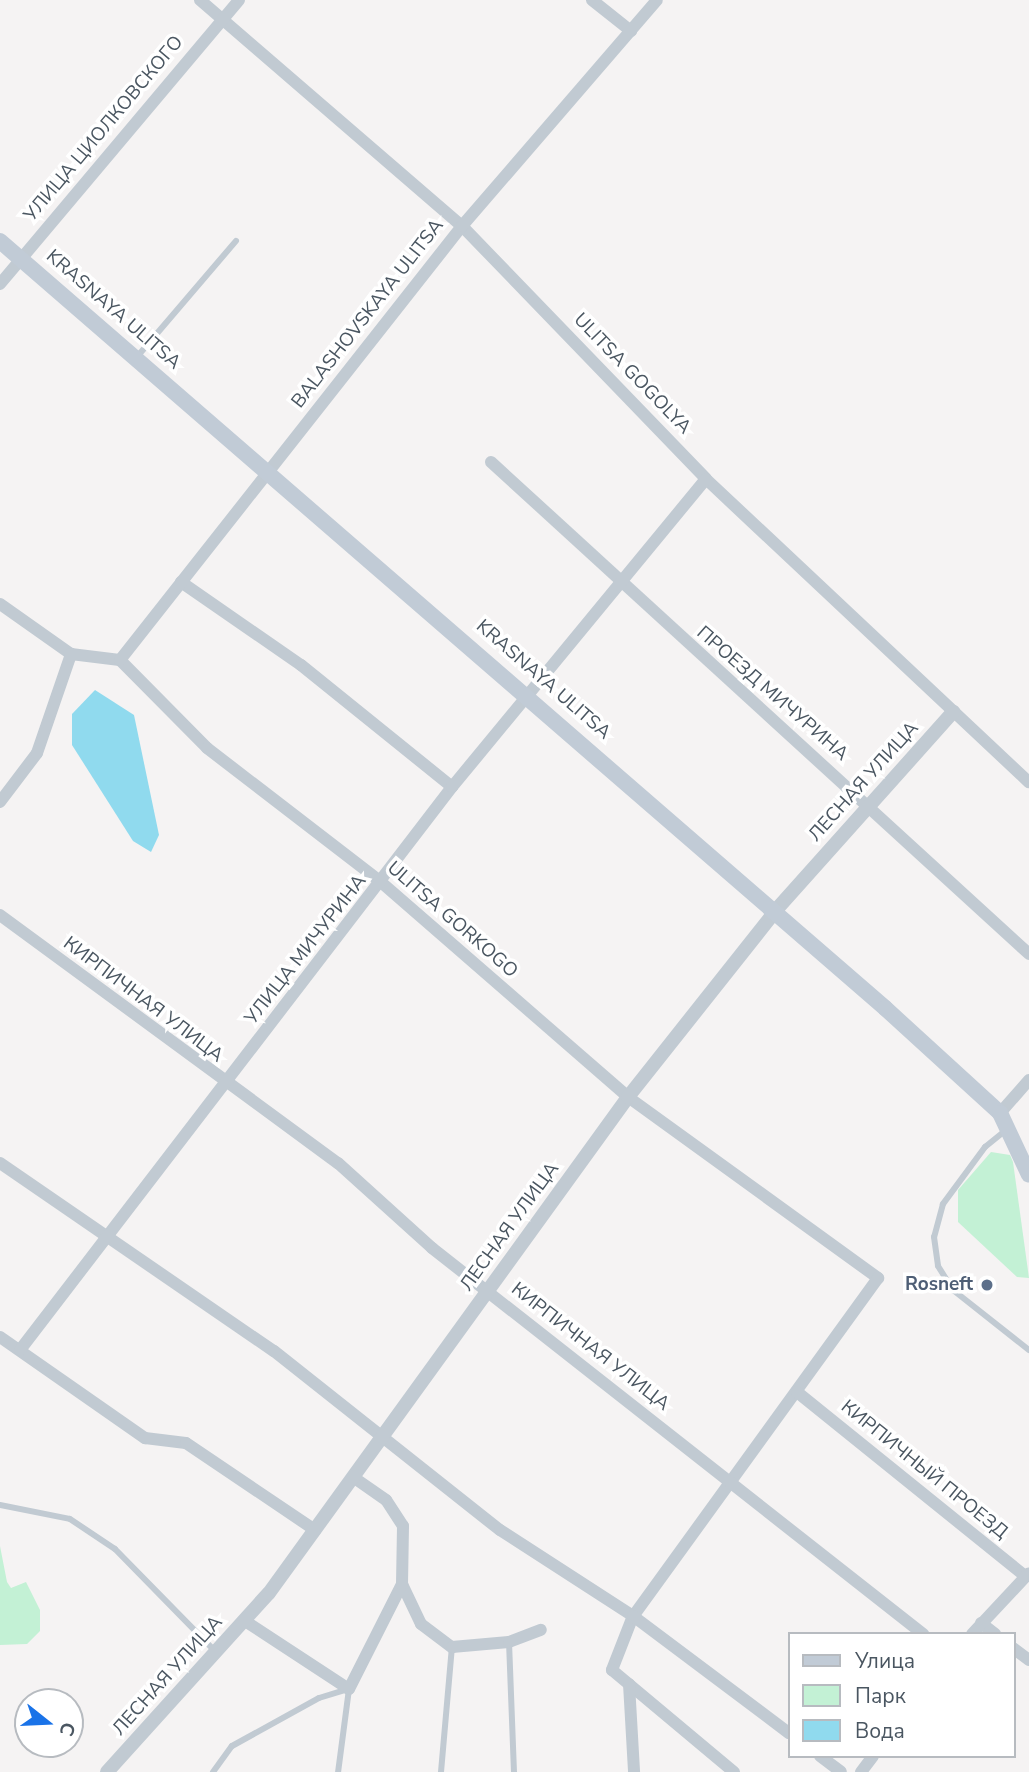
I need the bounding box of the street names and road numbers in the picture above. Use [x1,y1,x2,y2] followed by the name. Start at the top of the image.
[20,31,188,227] street label: УЛИЦА ЦИОЛКОВСКОГО
[287,215,449,413] street label: BALASHOVSKAYA ULITSA
[41,245,185,375] street label: KRASNAYA ULITSA
[569,309,695,439] street label: ULITSA GOGOLYA
[471,615,615,745] street label: KRASNAYA ULITSA
[692,622,852,766] street label: ПРОЕЗД МИЧУРИНА
[804,718,924,846] street label: ЛЕСНАЯ УЛИЦА
[382,857,522,983] street label: ULITSA GORKOGO
[240,871,372,1029] street label: УЛИЦА МИЧУРИНА
[58,932,228,1068] street label: КИРПИЧНАЯ УЛИЦА
[456,1158,564,1296] street label: ЛЕСНАЯ УЛИЦА
[506,1278,674,1416] street label: КИРПИЧНАЯ УЛИЦА
[836,1396,1012,1544] street label: КИРПИЧНЫЙ ПРОЕЗД
[108,1612,228,1740] street label: ЛЕСНАЯ УЛИЦА

